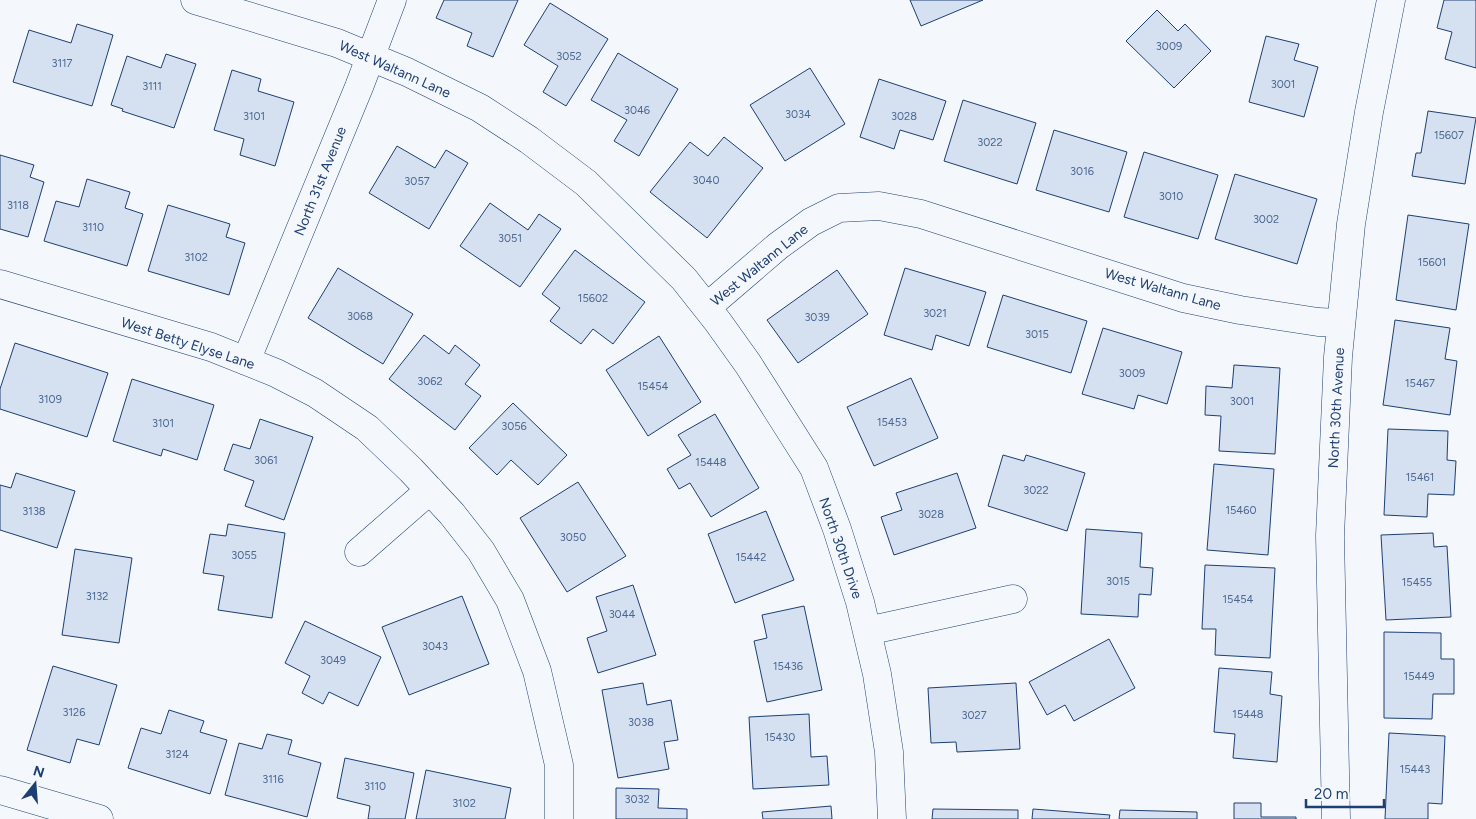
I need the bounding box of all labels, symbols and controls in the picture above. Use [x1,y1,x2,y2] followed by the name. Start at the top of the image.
[336,37,453,102] street label: West Waltann Lane
[1156,40,1182,53] house number: 3009
[556,50,582,63] house number: 3052
[52,57,73,70] house number: 3117
[1271,78,1295,91] house number: 3001
[142,80,162,93] house number: 3111
[624,104,650,117] house number: 3046
[785,108,811,121] house number: 3034
[243,110,265,123] house number: 3101
[891,110,917,123] house number: 3028
[291,124,350,238] street label: North 31st Avenue
[1434,129,1464,142] house number: 15607
[977,136,1003,149] house number: 3022
[1070,165,1094,178] house number: 3016
[693,174,719,187] house number: 3040
[404,175,430,188] house number: 3057
[1159,190,1183,203] house number: 3010
[7,199,29,212] house number: 3118
[1253,213,1279,226] house number: 3002
[82,221,104,234] house number: 3110
[707,221,812,310] street label: West Waltann Lane
[498,232,522,245] house number: 3051
[184,251,208,264] house number: 3102
[1418,256,1446,269] house number: 15601
[1103,265,1223,314] street label: West Waltann Lane
[578,292,608,305] house number: 15602
[923,307,947,320] house number: 3021
[347,310,373,323] house number: 3068
[804,311,830,324] house number: 3039
[119,314,257,373] street label: West Betty Elyse Lane
[1025,328,1049,341] house number: 3015
[1325,347,1348,469] street label: North 30th Avenue
[1119,367,1145,380] house number: 3009
[417,375,443,388] house number: 3062
[1405,377,1435,390] house number: 15467
[638,380,669,393] house number: 15454
[38,393,62,406] house number: 3109
[1230,395,1254,408] house number: 3001
[877,416,907,429] house number: 15453
[152,417,174,430] house number: 3101
[501,420,527,433] house number: 3056
[254,454,278,467] house number: 3061
[695,456,727,469] house number: 15448
[1406,471,1434,484] house number: 15461
[1023,484,1049,497] house number: 3022
[815,495,866,601] street label: North 30th Drive
[1226,504,1256,517] house number: 15460
[22,505,46,518] house number: 3138
[918,508,944,521] house number: 3028
[560,531,586,544] house number: 3050
[231,549,257,562] house number: 3055
[736,551,766,564] house number: 15442
[1106,575,1130,588] house number: 3015
[1402,576,1432,589] house number: 15455
[86,590,108,603] house number: 3132
[1223,593,1254,606] house number: 15454
[609,608,636,621] house number: 3044
[422,640,448,653] house number: 3043
[320,654,346,667] house number: 3049
[773,660,803,673] house number: 15436
[1404,670,1434,683] house number: 15449
[63,706,85,719] house number: 3126
[1232,708,1264,721] house number: 15448
[961,709,987,722] house number: 3027
[628,716,654,729] house number: 3038
[765,731,795,744] house number: 15430
[165,748,189,761] house number: 3124
[10,759,60,809] north arrow
[31,762,46,782] text: N
[1400,763,1430,776] house number: 15443
[262,773,284,786] house number: 3116
[1306,776,1384,808] scale bar
[364,780,386,793] house number: 3110
[1314,785,1348,803] text: 20 m
[624,793,650,806] house number: 3032
[452,797,476,810] house number: 3102

